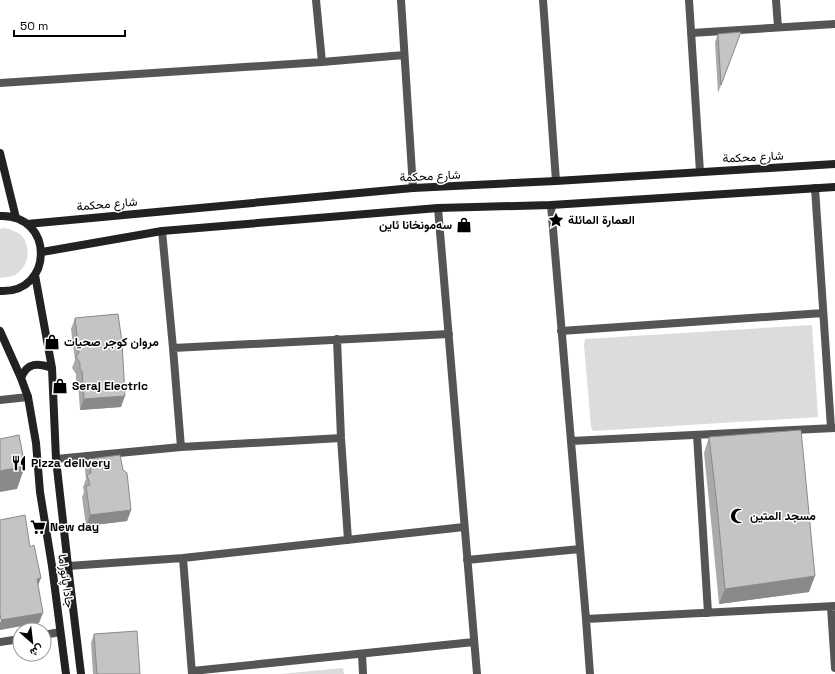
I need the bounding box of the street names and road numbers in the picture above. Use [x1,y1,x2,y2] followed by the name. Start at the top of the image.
[722,147,784,168] street label: شارع محكمة
[399,166,461,187] street label: شارع محكمة
[76,193,138,216] street label: شارع محكمة
[54,553,78,609] street label: جادا پانوراما

